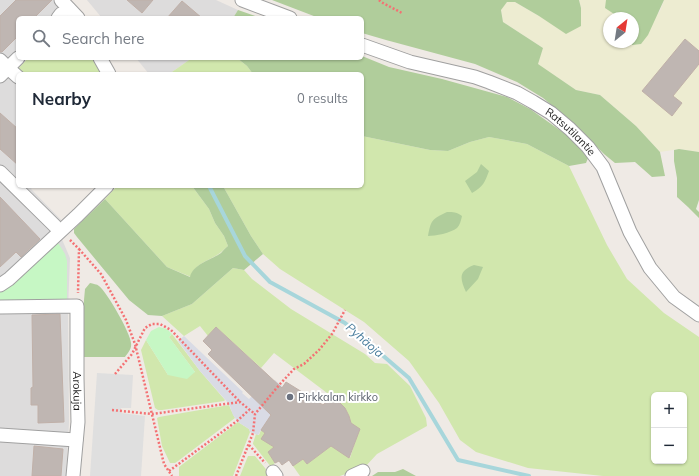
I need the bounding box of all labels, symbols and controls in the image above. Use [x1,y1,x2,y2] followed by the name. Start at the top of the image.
[603,12,639,48] north arrow
[16,16,364,60] search box
[30,27,52,49] icon: search
[62,29,144,48] text: Search here
[32,88,91,109] text: Nearby
[297,90,348,106] text: 0 results
[543,104,599,158] street label: Ratsutilantie
[343,319,387,361] water label: Pyhäoja
[70,371,85,411] street label: Arokuja
[298,390,378,404] place label: Pirkkalan kirkko
[285,392,295,402] marker: Pirkkalan kirkko
[651,392,687,464] map controls
[651,392,687,428] button: +
[651,428,687,464] button: −

